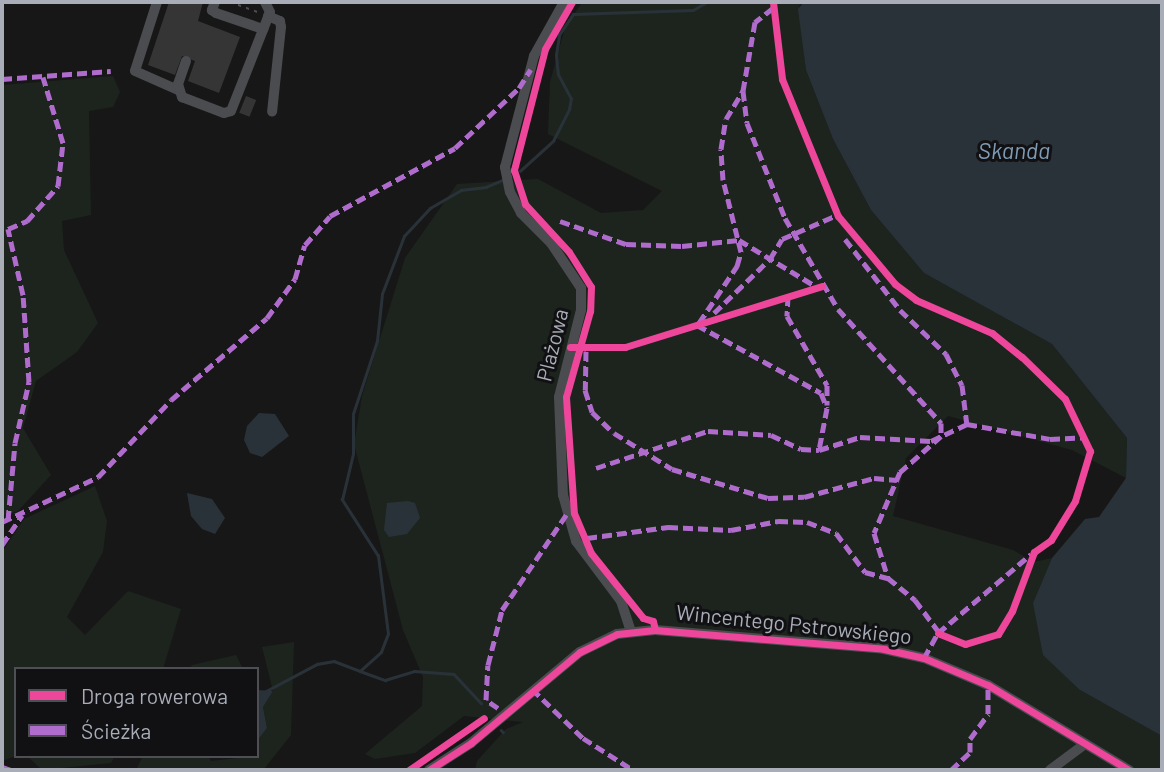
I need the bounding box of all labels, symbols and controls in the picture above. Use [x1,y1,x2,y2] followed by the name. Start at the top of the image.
[978,136,1050,164] water label: Skanda
[531,306,573,384] street label: Plażowa
[675,599,913,649] street label: Wincentego Pstrowskiego
[14,667,259,758] legend
[81,683,228,708] text: Droga rowerowa
[81,718,151,743] text: Ścieżka

